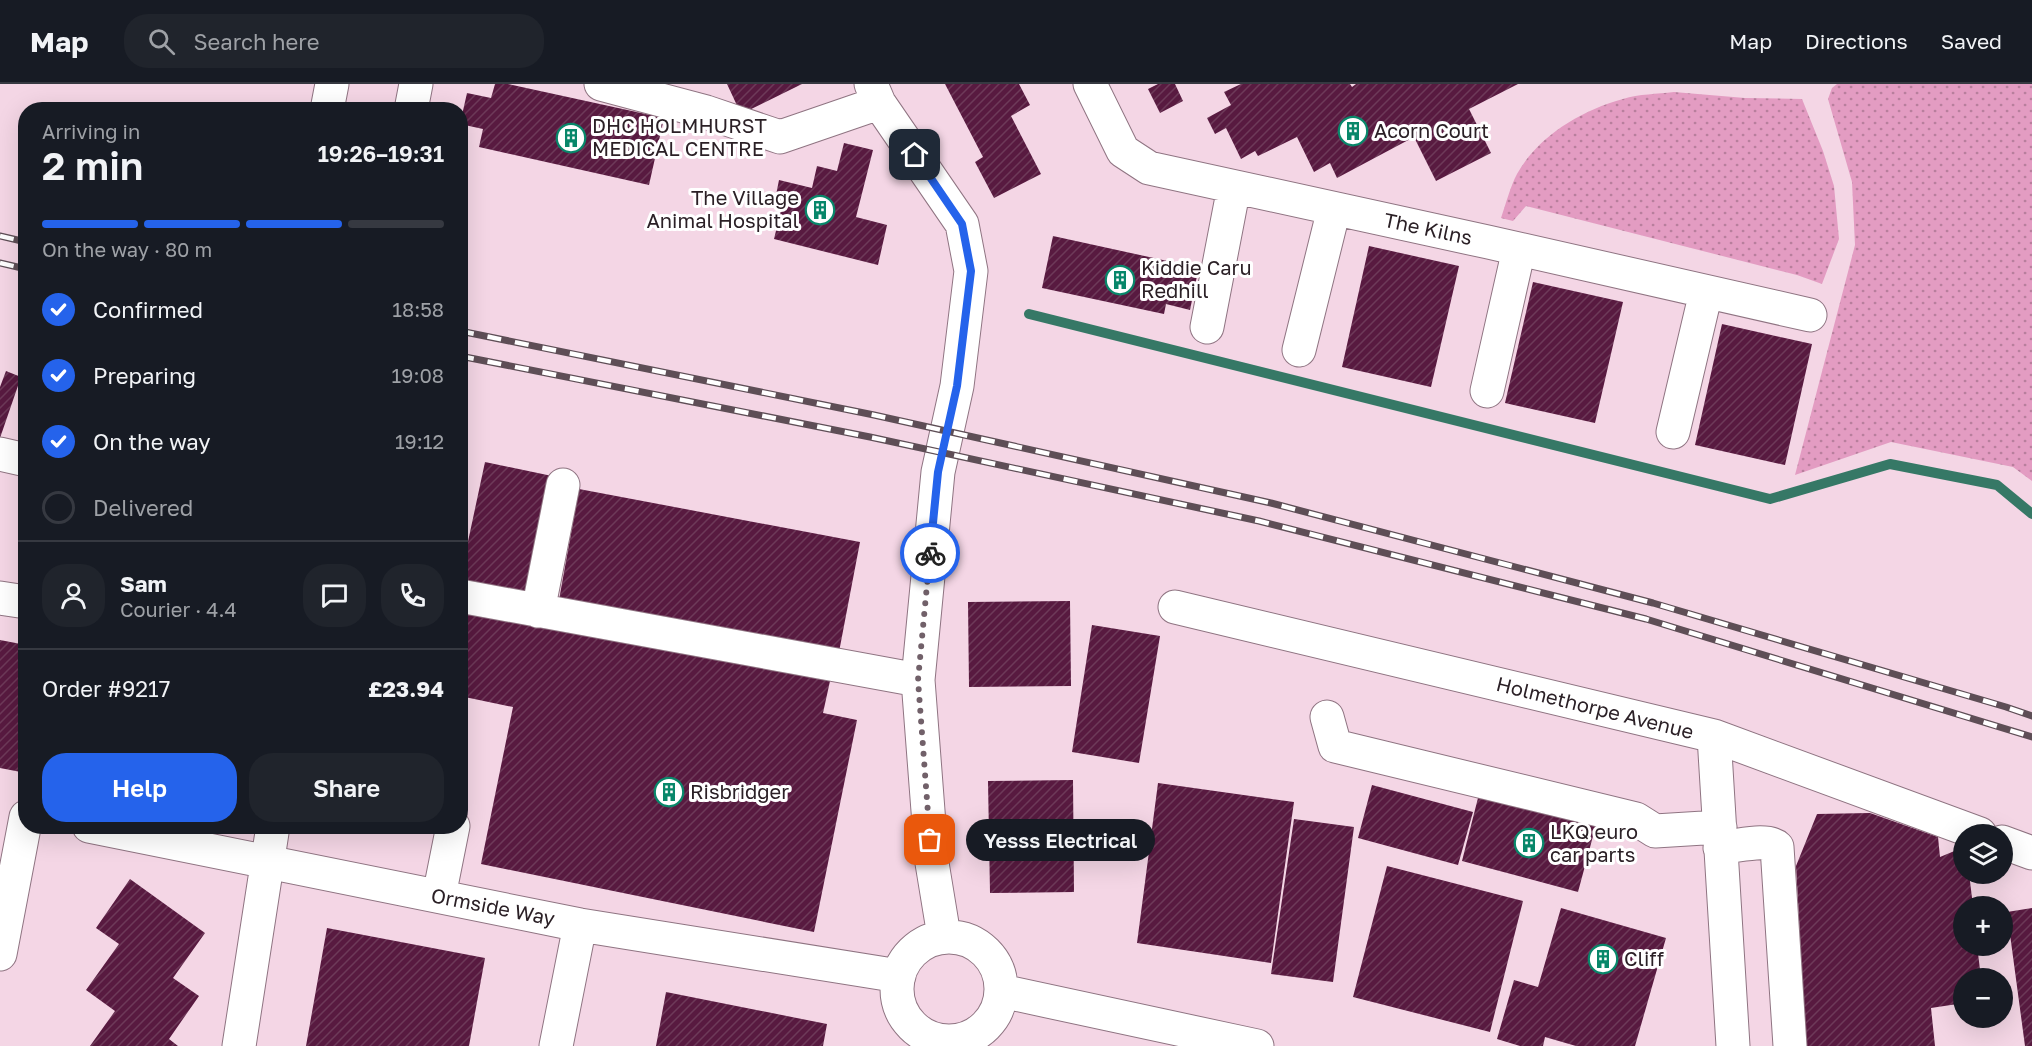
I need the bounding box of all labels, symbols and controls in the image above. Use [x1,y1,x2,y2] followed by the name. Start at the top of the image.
[124,14,544,68] search box
[30,25,88,58] text: Map
[145,25,178,58] icon: search
[193,28,319,55] text: Search here
[1729,28,1772,54] text: Map
[1805,28,1908,54] text: Directions
[1941,28,2002,54] text: Saved
[592,113,767,160] place label: DHC HOLMHURST MEDICAL CENTRE
[1337,115,1369,147] building icon: Acorn Court
[1374,118,1489,142] place label: Acorn Court
[42,119,140,143] text: Arriving in
[555,122,587,154] building icon: DHC HOLMHURST MEDICAL CENTRE
[889,129,940,180] pin
[898,138,931,171] icon: home
[318,140,444,167] text: 19:26–19:31
[42,142,143,189] text: 2 min
[646,185,799,232] place label: The Village Animal Hospital
[804,194,836,226] building icon: The Village Animal Hospital
[1382,207,1475,249] street label: The Kilns
[42,237,212,261] text: On the way · 80 m
[1141,255,1252,302] place label: Kiddie Caru Redhill
[1104,264,1136,296] building icon: Kiddie Caru Redhill
[42,293,75,326] icon: check
[93,296,203,323] text: Confirmed
[392,297,444,321] text: 18:58
[42,359,75,392] icon: check
[93,362,196,389] text: Preparing
[392,363,444,387] text: 19:08
[42,425,75,458] icon: check
[93,428,211,455] text: On the way
[395,429,444,453] text: 19:12
[93,494,193,521] text: Delivered
[900,523,960,583] courier
[914,537,947,570] icon: bike
[42,564,105,627] button: person
[303,564,366,627] button: chat
[381,564,444,627] button: phone
[120,570,167,597] text: Sam
[120,597,237,621] text: Courier · 4.4
[1494,671,1696,743] street label: Holmethorpe Avenue
[42,675,170,702] text: Order #9217
[368,675,444,702] text: £23.94
[42,753,237,822] button: Help
[249,753,444,822] button: Share
[653,776,685,808] building icon: Risbridger
[690,779,789,803] place label: Risbridger
[904,814,955,865] pin
[966,819,1155,861] callout: Yesss Electrical
[1550,819,1638,866] place label: LKQ euro car parts
[913,823,946,856] icon: bag
[1953,824,2013,1028] map controls
[1953,824,2013,884] button: layers
[1513,827,1545,859] building icon: LKQ euro car parts
[984,828,1137,852] text: Yesss Electrical
[429,882,557,930] street label: Ormside Way
[1953,896,2013,956] button: +
[1587,943,1619,975] building icon: Cliff
[1624,946,1664,970] place label: Cliff
[1953,968,2013,1028] button: −

